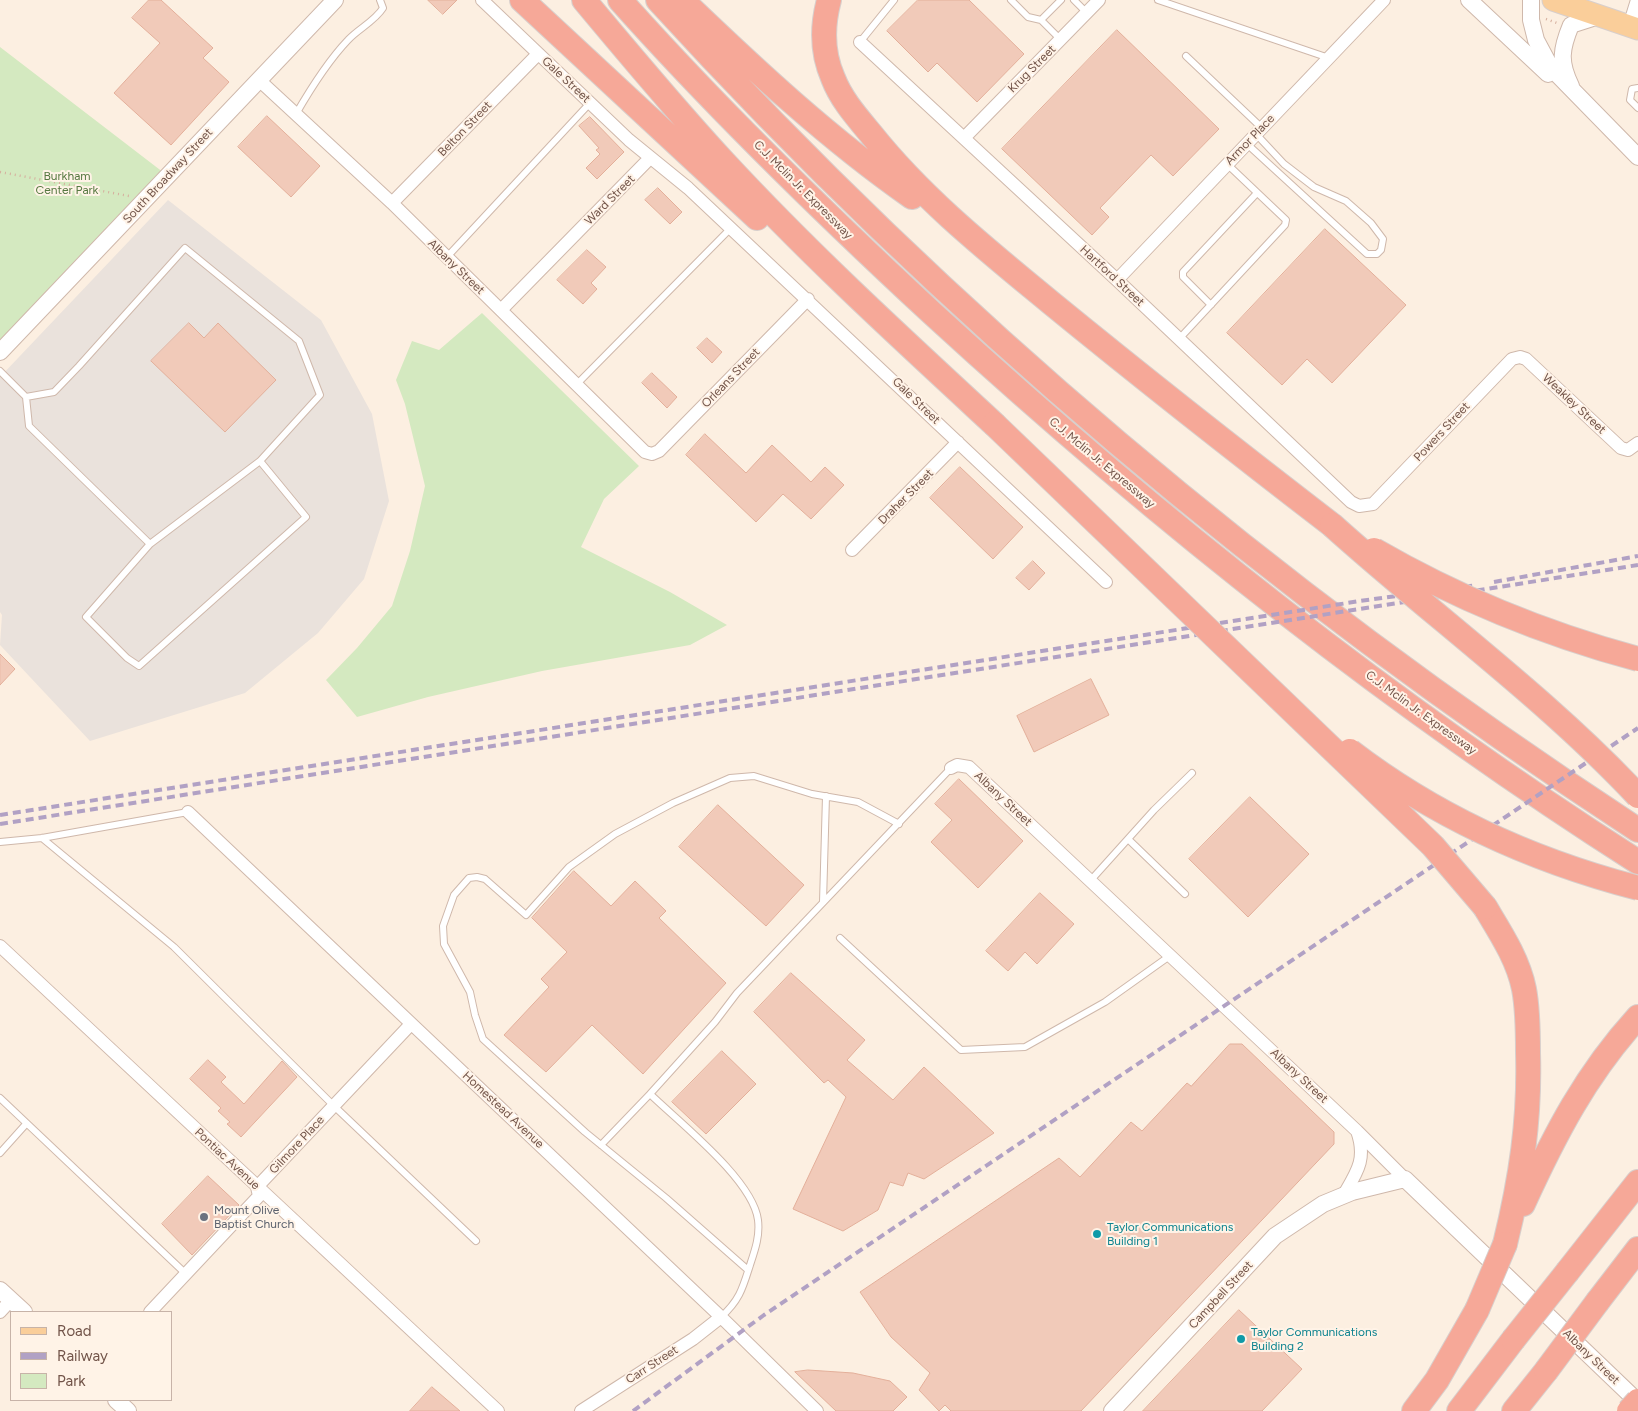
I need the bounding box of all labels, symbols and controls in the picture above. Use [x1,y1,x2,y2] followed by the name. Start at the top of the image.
[1005,42,1059,96] street label: Krug Street
[539,54,593,106] street label: Gale Street
[435,98,495,160] street label: Belton Street
[1222,112,1278,168] street label: Armor Place
[120,125,216,227] street label: South Broadway Street
[751,138,855,242] street label: C.J. Mclin Jr. Expressway
[36,169,98,197] park label: Burkham Center Park
[582,172,638,228] street label: Ward Street
[425,236,487,298] street label: Albany Street
[1077,243,1147,309] street label: Hartford Street
[699,345,763,411] street label: Orleans Street
[1539,371,1609,437] street label: Weakley Street
[889,375,943,427] street label: Gale Street
[1411,399,1473,465] street label: Powers Street
[1046,415,1158,511] street label: C.J. Mclin Jr. Expressway
[875,466,937,528] street label: Draher Street
[1363,668,1479,758] street label: C.J. Mclin Jr. Expressway
[971,769,1035,829] street label: Albany Street
[1267,1046,1331,1106] street label: Albany Street
[459,1069,547,1151] street label: Homestead Avenue
[266,1113,328,1177] street label: Gilmore Place
[191,1125,263,1193] street label: Pontiac Avenue
[214,1203,294,1231] place label: Mount Olive Baptist Church
[198,1211,210,1223] marker: Mount Olive Baptist Church
[1107,1220,1233,1248] place label: Taylor Communications Building 1
[1091,1228,1103,1240] marker: Taylor Communications Building 1
[1186,1258,1256,1332] street label: Campbell Street
[10,1311,172,1401] legend
[57,1322,92,1340] text: Road
[1251,1325,1377,1353] place label: Taylor Communications Building 2
[1560,1326,1622,1388] street label: Albany Street
[1235,1333,1247,1345] marker: Taylor Communications Building 2
[623,1343,681,1387] street label: Carr Street
[57,1347,108,1365] text: Railway
[57,1372,86,1390] text: Park

